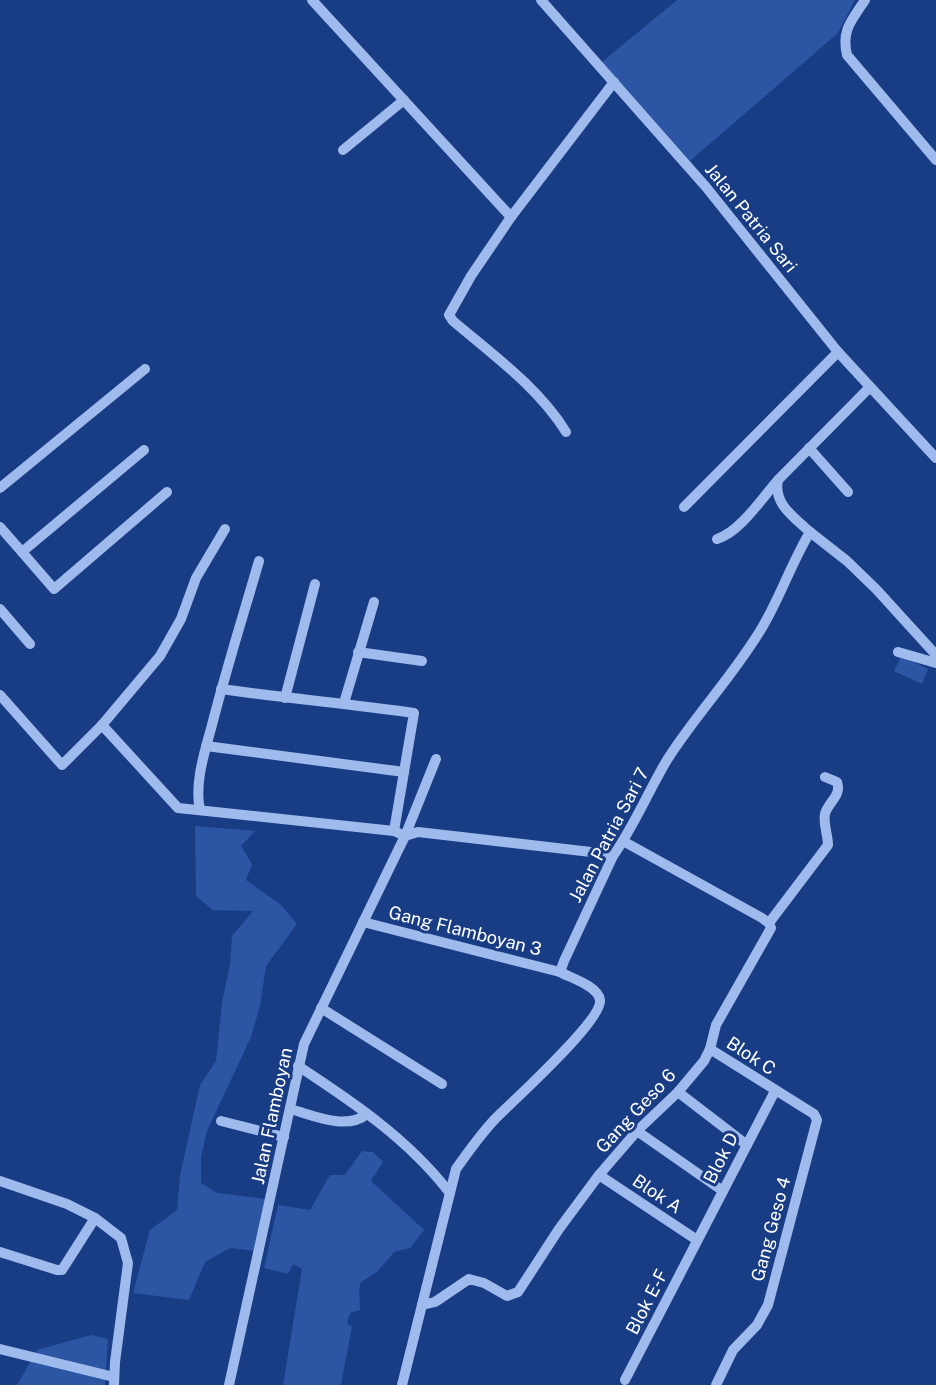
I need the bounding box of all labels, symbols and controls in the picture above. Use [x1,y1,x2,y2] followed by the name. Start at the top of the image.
[701,159,802,276] street label: Jalan Patria Sari
[564,764,653,906] street label: Jalan Patria Sari 7
[386,901,544,960] street label: Gang Flamboyan 3
[723,1032,780,1079] street label: Blok C
[247,1046,296,1186] street label: Jalan Flamboyan
[591,1064,680,1157] street label: Gang Geso 6
[699,1129,742,1187] street label: Blok D
[629,1170,686,1218] street label: Blok A
[746,1174,795,1283] street label: Gang Geso 4
[621,1266,672,1338] street label: Blok E-F

